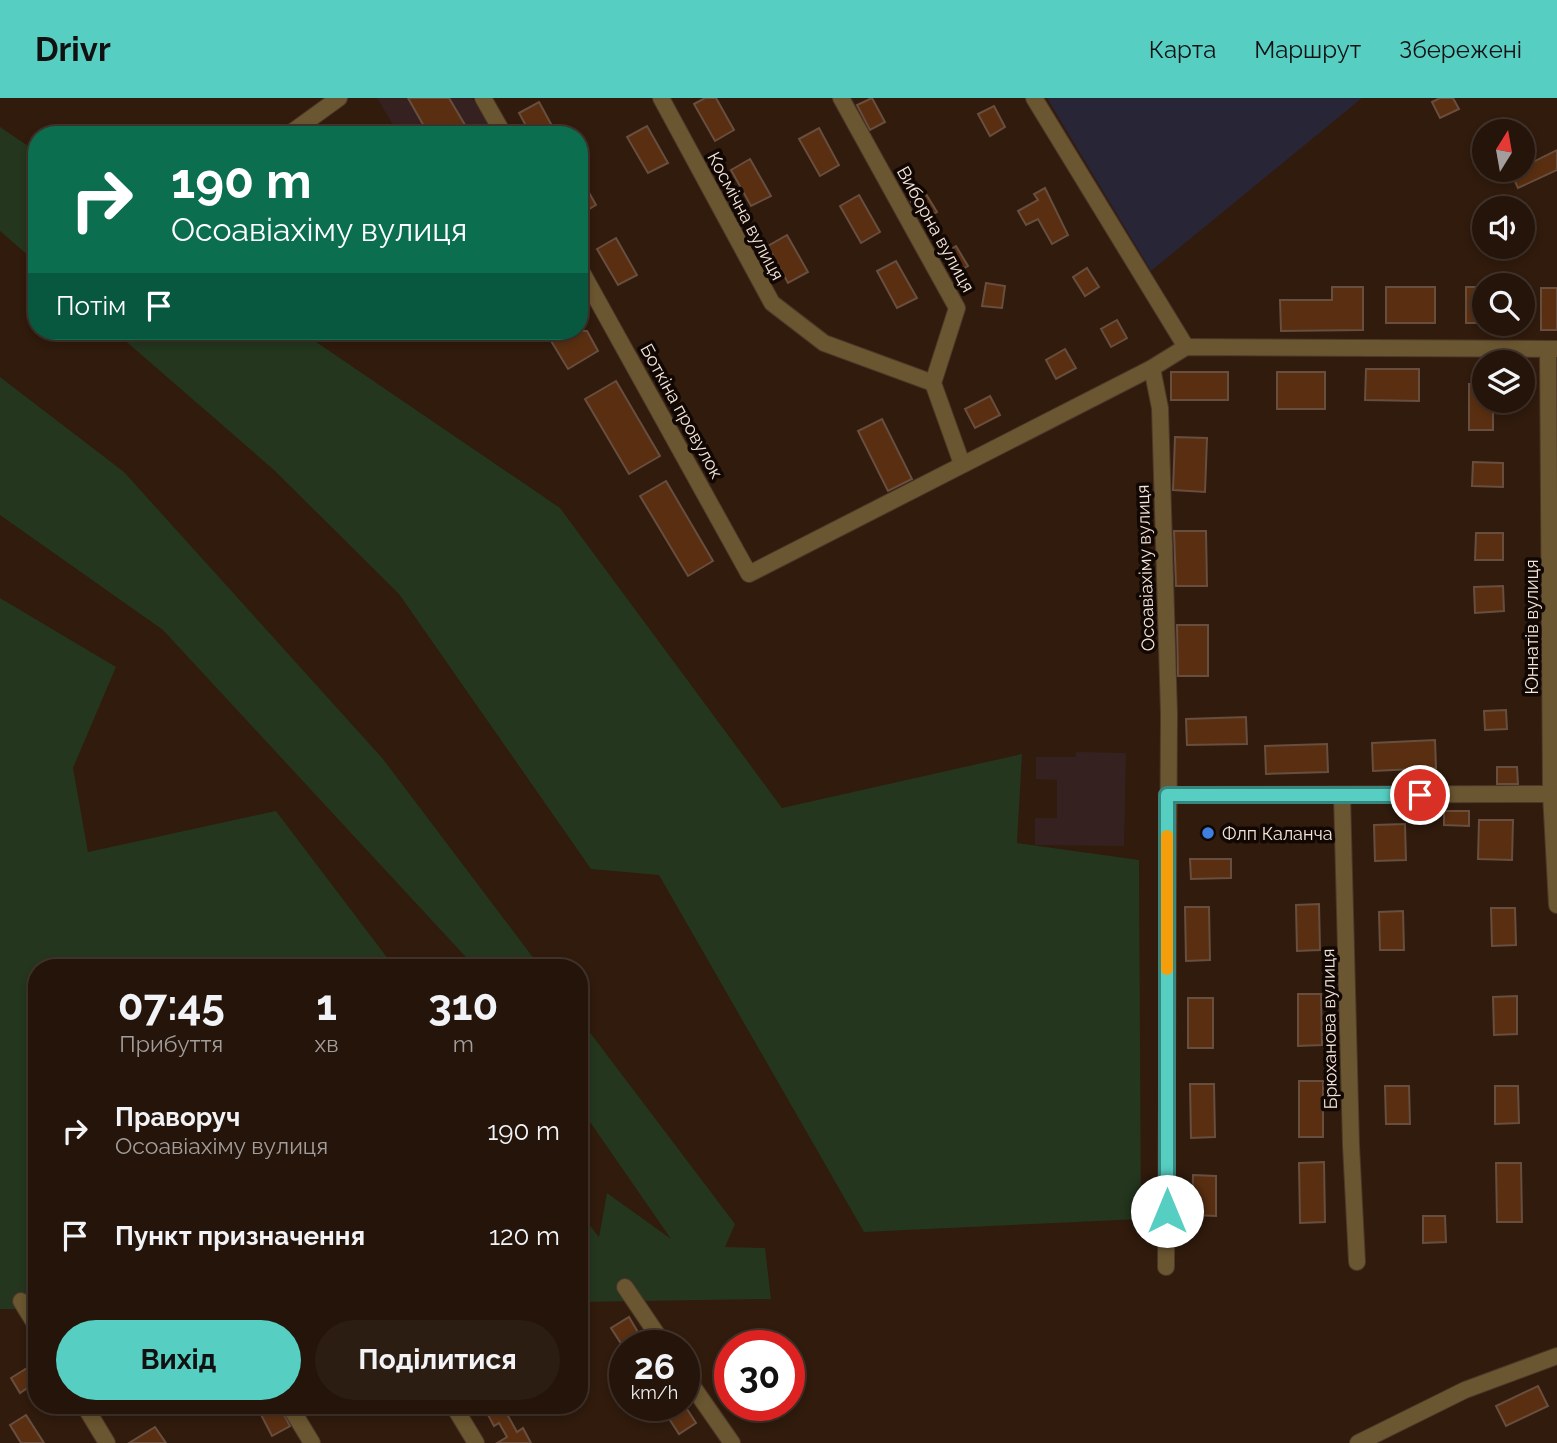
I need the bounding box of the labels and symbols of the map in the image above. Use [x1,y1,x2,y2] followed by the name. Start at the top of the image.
[1472,119,1535,182] north arrow
[703,148,789,284] street label: Космічна вулиця
[893,163,979,295] street label: Виборна вулиця
[636,340,728,482] street label: Боткіна провулок
[1132,484,1158,652] street label: Осоавіахіму вулиця
[1521,559,1542,695] street label: Юннатів вулиця
[1390,765,1450,825] pin
[1222,823,1333,844] place label: Флп Каланча
[1200,825,1216,841] marker: Флп Каланча
[1317,948,1341,1110] street label: Брюханова вулиця
[1130,1174,1204,1248] position arrow
[714,1330,805,1421] speed limit sign: 30

